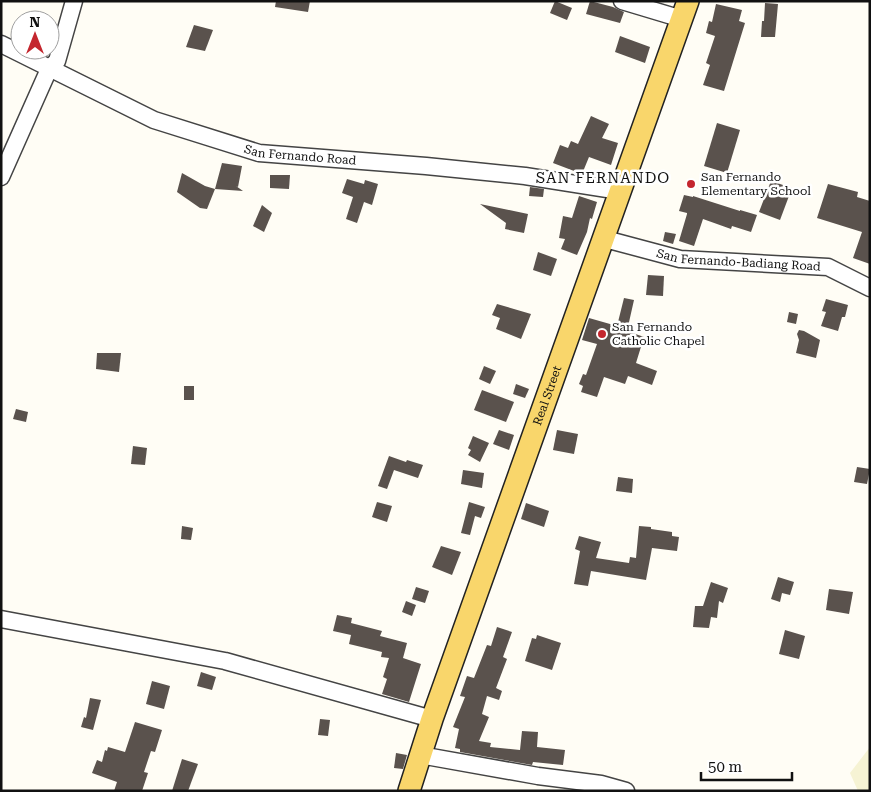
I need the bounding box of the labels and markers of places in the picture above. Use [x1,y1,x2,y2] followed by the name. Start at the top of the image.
[701,170,811,198] place label: San Fernando Elementary School
[685,178,697,190] marker: San Fernando Elementary School
[612,320,705,348] place label: San Fernando Catholic Chapel
[596,328,608,340] marker: San Fernando Catholic Chapel

